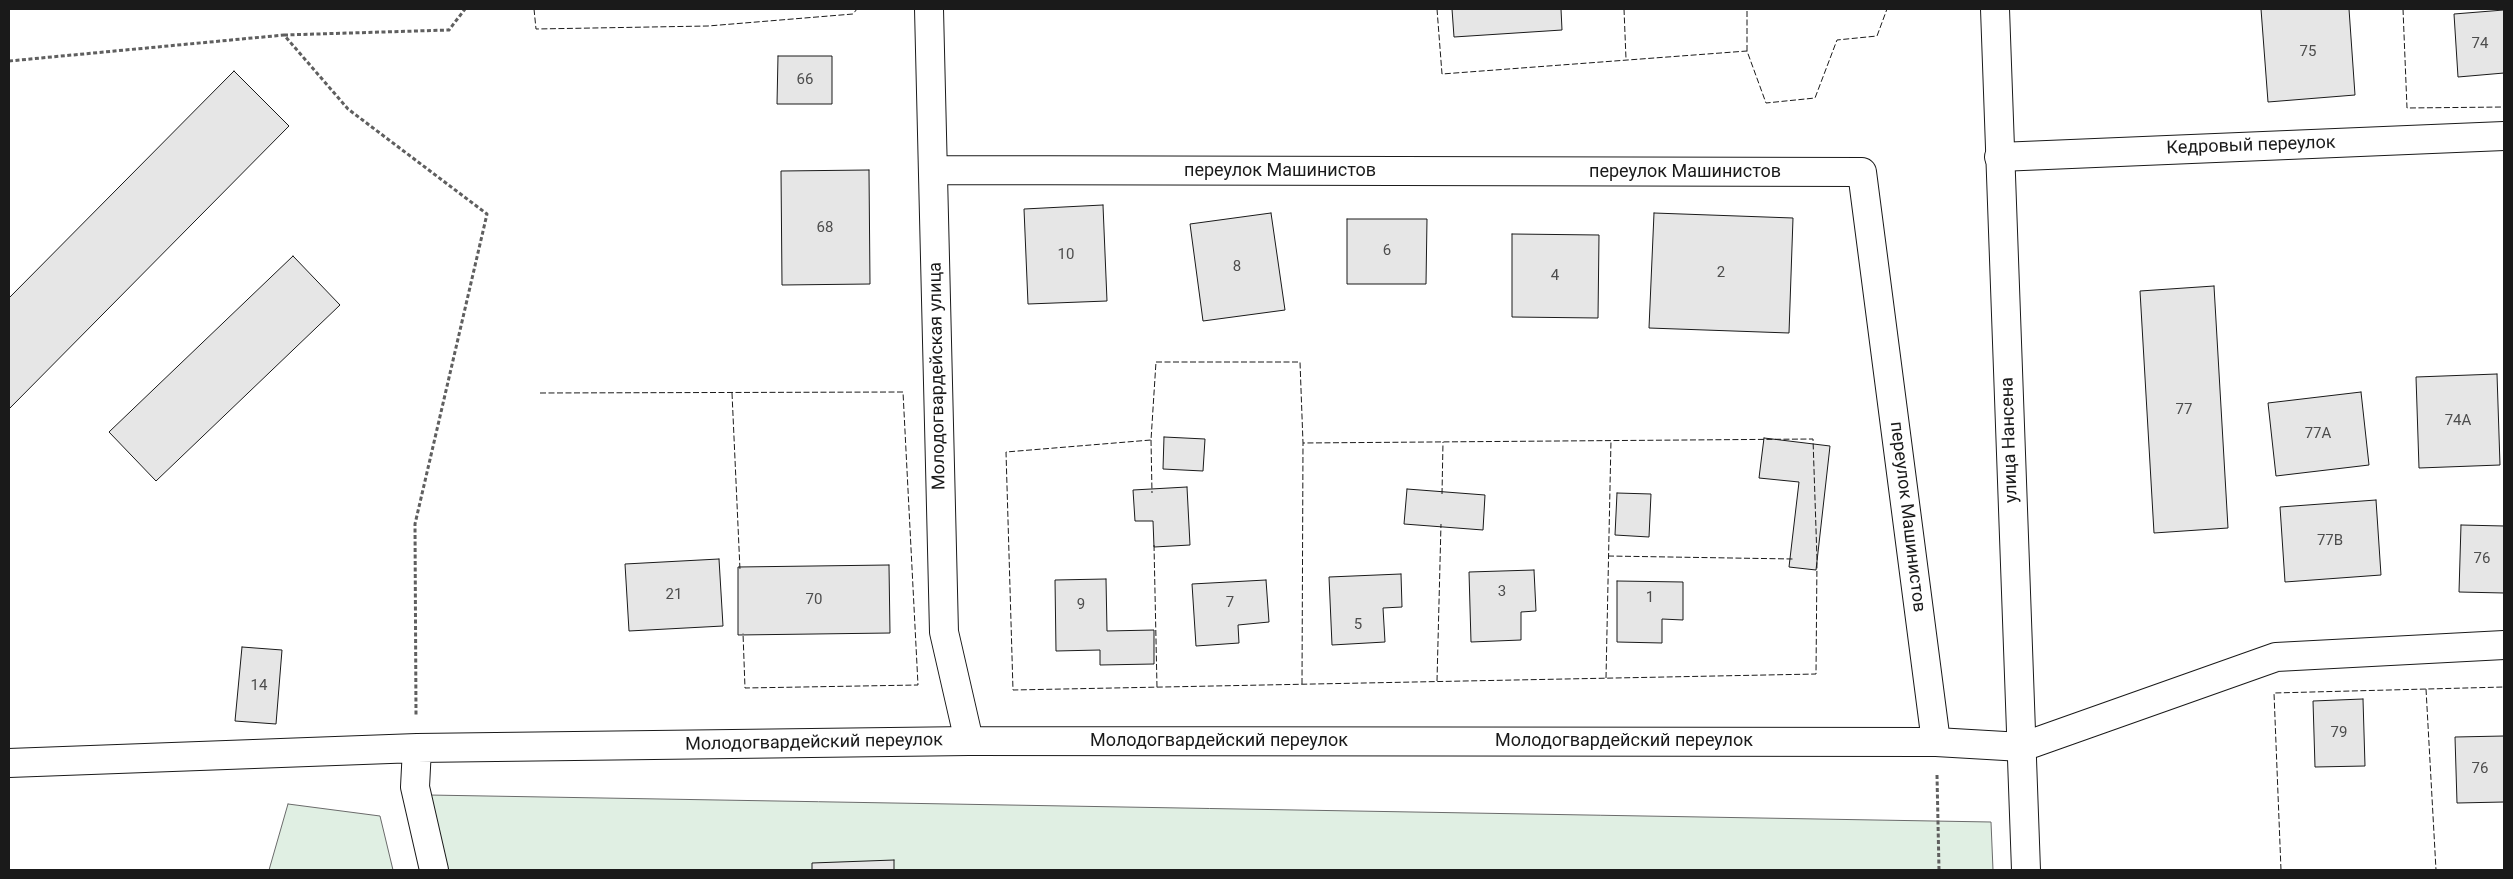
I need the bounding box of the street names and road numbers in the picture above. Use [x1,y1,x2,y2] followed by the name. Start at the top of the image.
[2166,132,2336,160] street label: Кедровый переулок
[1184,160,1376,182] street label: переулок Машинистов
[1589,161,1781,183] street label: переулок Машинистов
[925,262,951,490] street label: Молодогвардейская улица
[1997,377,2023,503] street label: улица Нансена
[1885,420,1929,614] street label: переулок Машинистов
[685,730,943,756] street label: Молодогвардейский переулок
[1090,730,1348,752] street label: Молодогвардейский переулок
[1495,730,1753,752] street label: Молодогвардейский переулок

